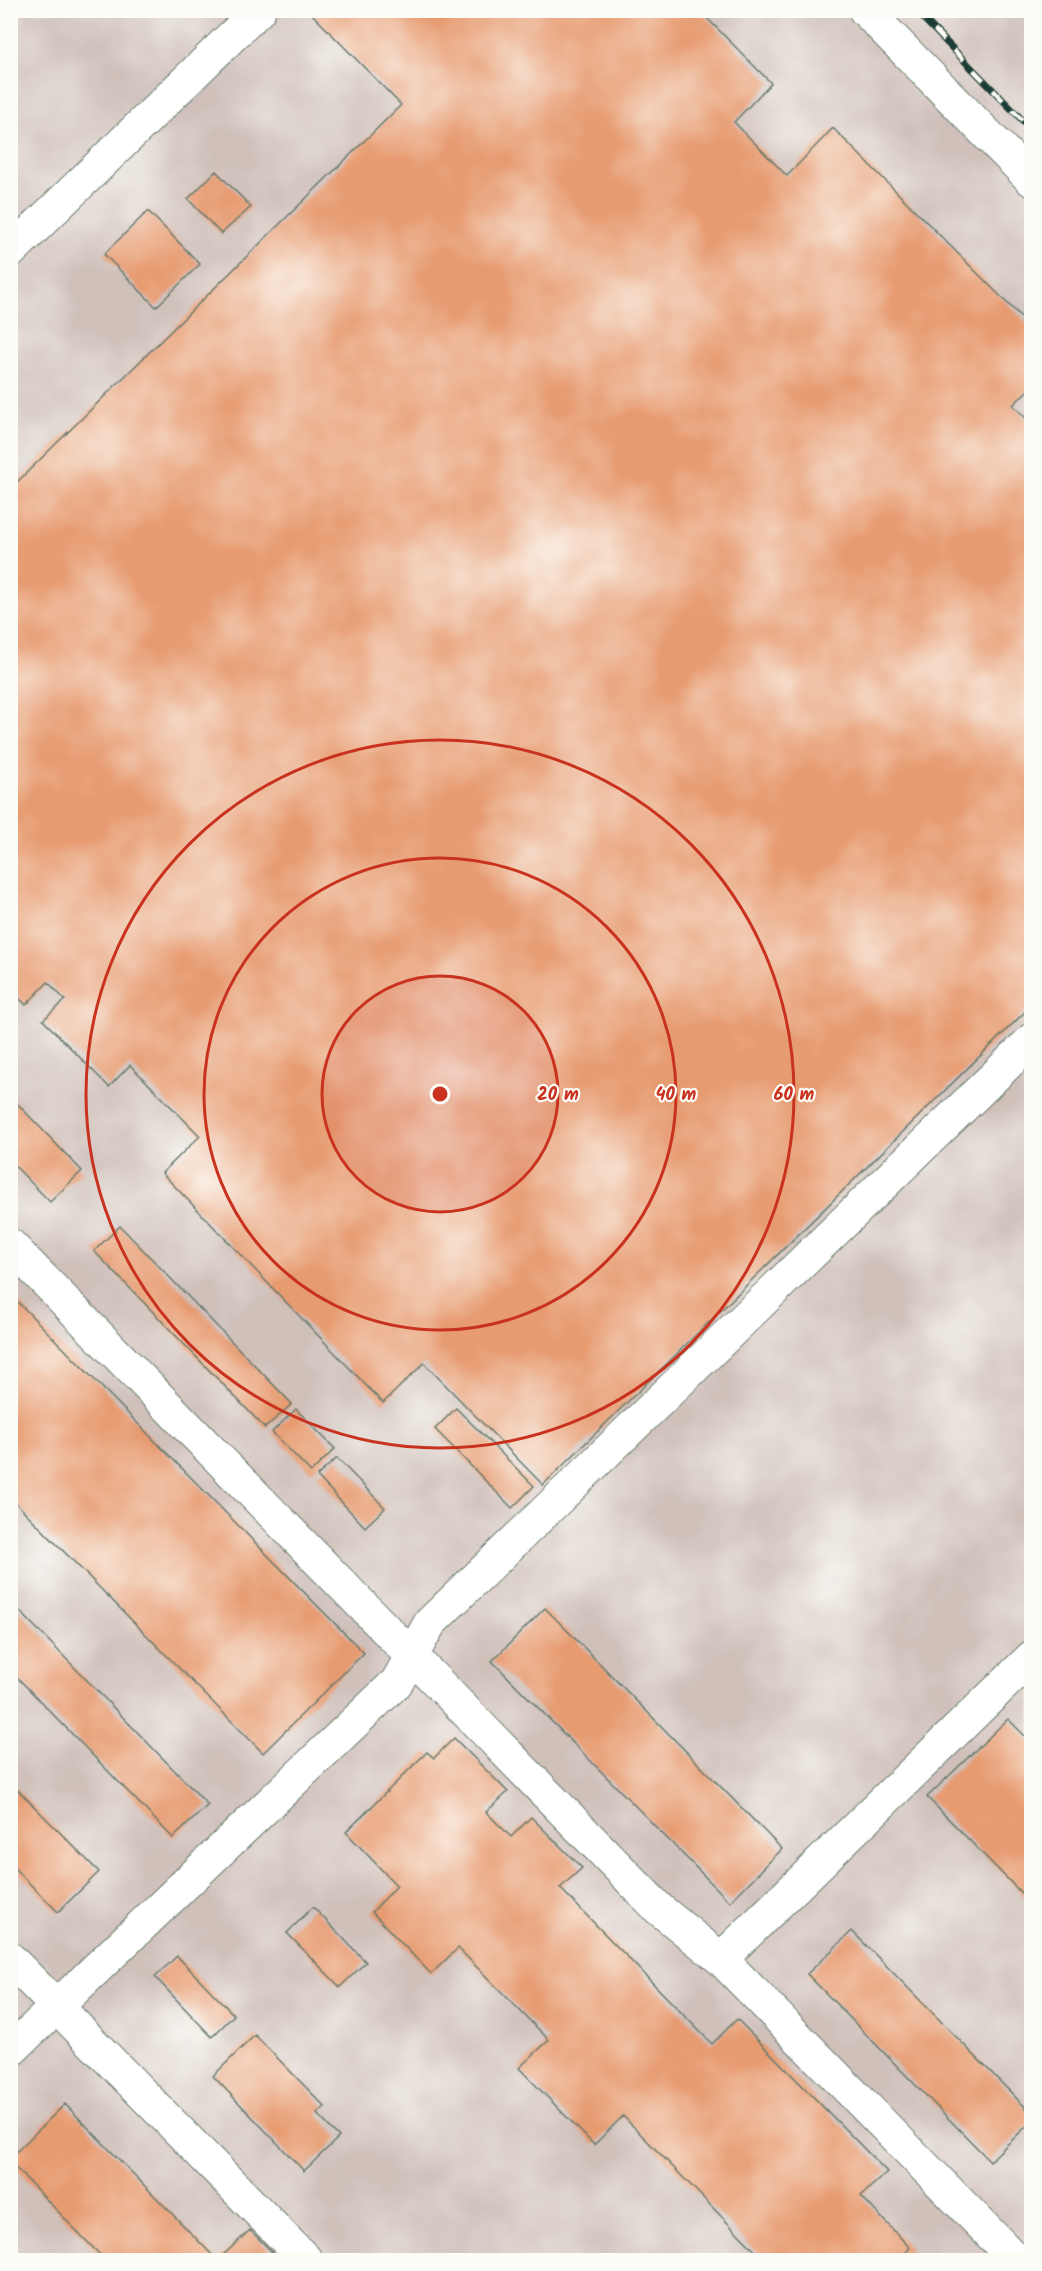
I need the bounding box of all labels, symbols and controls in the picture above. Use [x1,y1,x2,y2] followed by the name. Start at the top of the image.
[537,1081,579,1110] text: 20 m
[656,1081,697,1110] text: 40 m
[774,1081,815,1110] text: 60 m
[430,1084,450,1104] centre of rings

